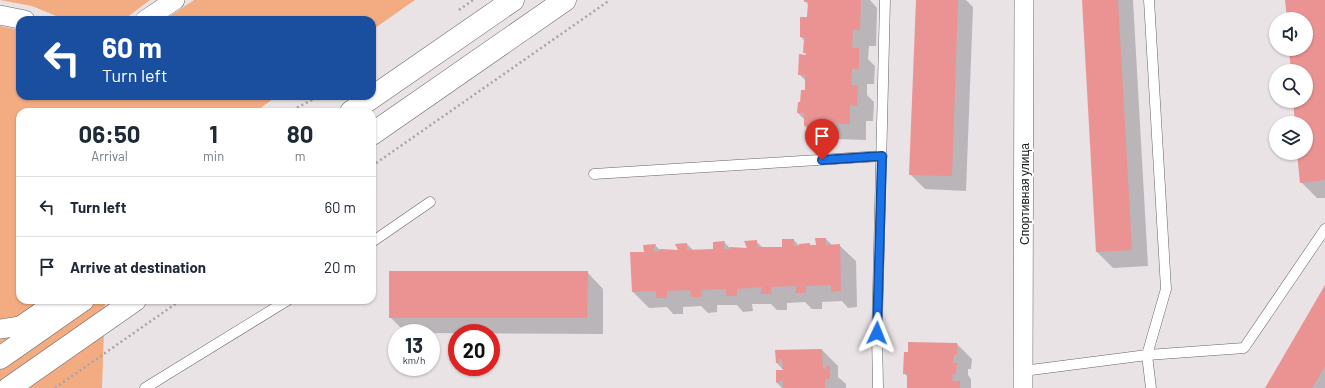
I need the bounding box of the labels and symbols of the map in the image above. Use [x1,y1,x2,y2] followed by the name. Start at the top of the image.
[805,119,839,160] pin
[1017,143,1032,245] street label: Спортивная улица
[856,312,898,354] position arrow
[448,324,500,376] speed limit sign: 20

